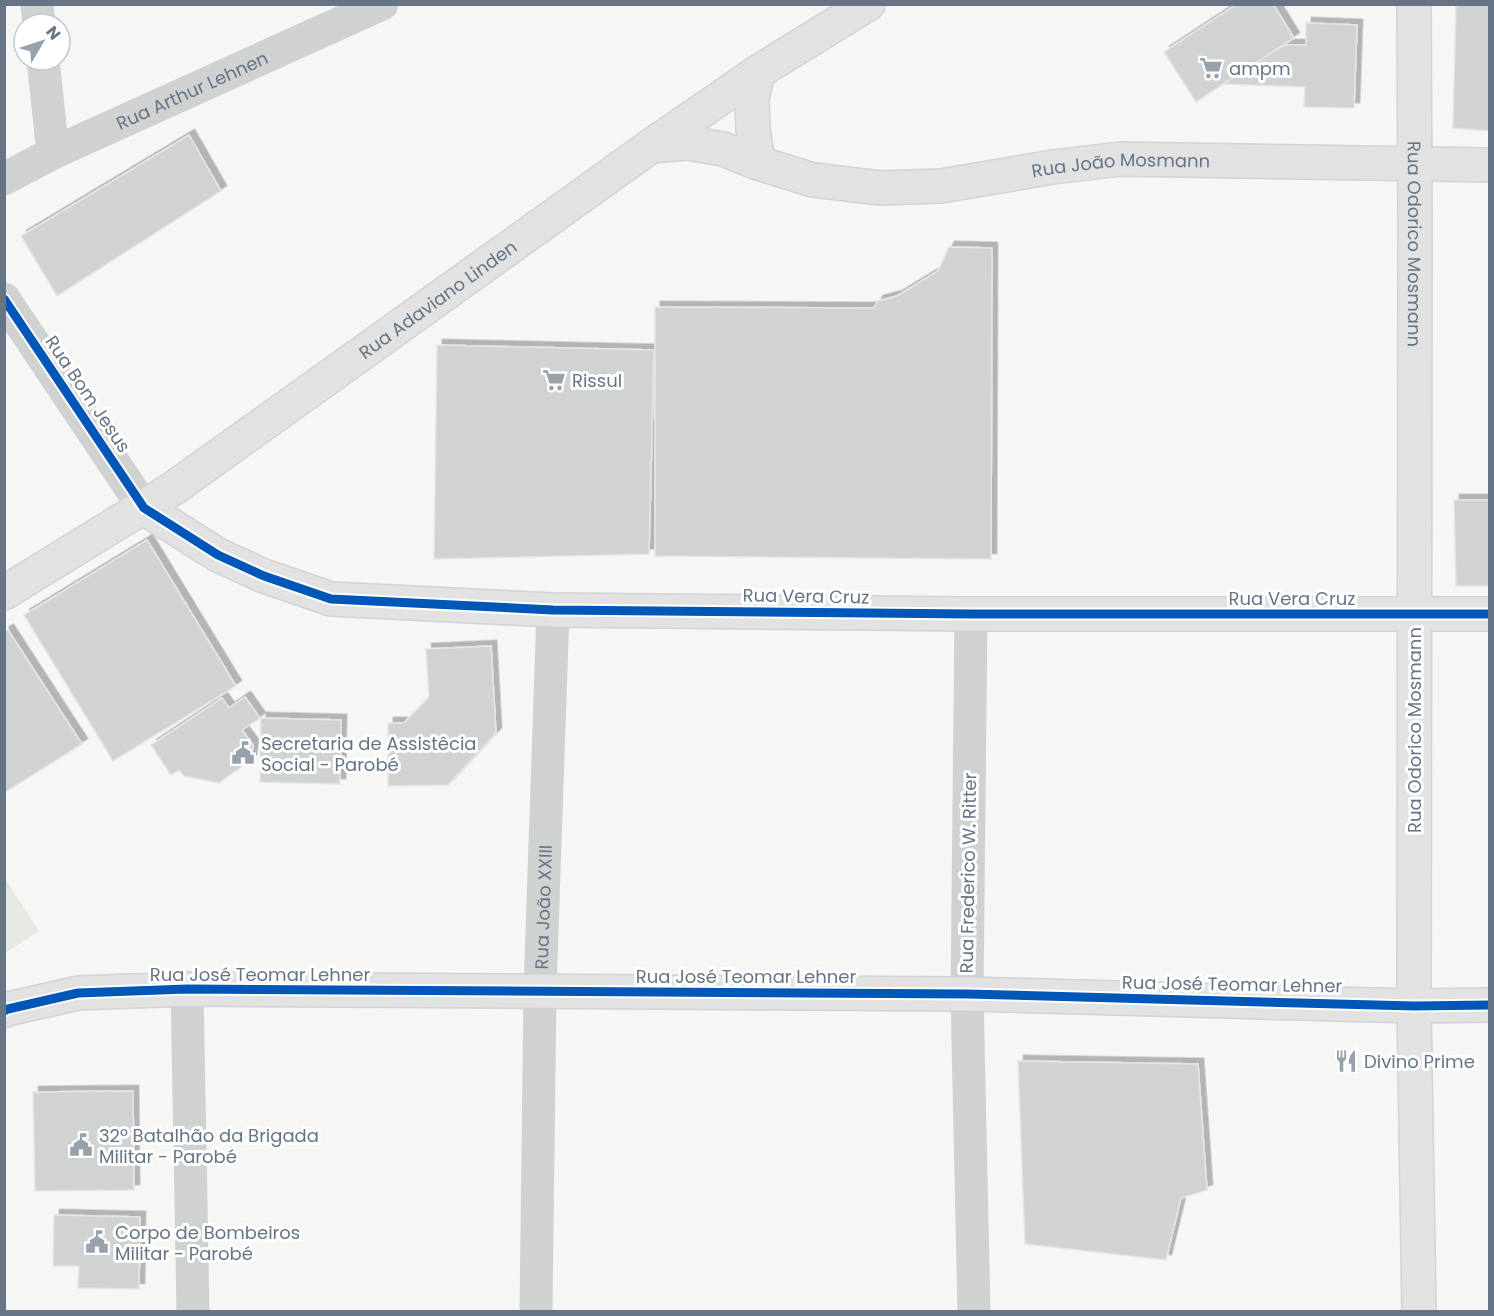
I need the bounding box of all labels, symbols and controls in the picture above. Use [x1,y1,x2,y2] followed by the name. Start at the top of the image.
[12,12,72,72] north arrow
[41,21,66,45] text: N
[112,45,272,135] street label: Rua Arthur Lehnen
[1198,55,1224,81] supermarket icon: ampm
[1229,56,1290,81] place label: ampm
[1402,141,1428,347] street label: Rua Odorico Mosmann
[1030,147,1210,183] street label: Rua João Mosmann
[353,234,522,364] street label: Rua Adaviano Linden
[40,330,136,458] street label: Rua Bom Jesus
[541,367,567,393] supermarket icon: Rissul
[572,368,622,393] place label: Rissul
[742,582,870,610] street label: Rua Vera Cruz
[1229,586,1355,611] street label: Rua Vera Cruz
[1402,627,1427,833] street label: Rua Odorico Mosmann
[261,731,476,777] place label: Secretaria de Assistêcia Social - Parobé
[230,740,256,766] public building icon: Secretaria de Assistêcia Social - Parobé
[954,772,982,974] street label: Rua Frederico W. Ritter
[528,844,557,970] street label: Rua João XXIII
[150,962,370,987] street label: Rua José Teomar Lehner
[636,964,856,989] street label: Rua José Teomar Lehner
[1122,970,1343,998] street label: Rua José Teomar Lehner
[1333,1048,1359,1074] restaurant icon: Divino Prime
[1364,1049,1475,1074] place label: Divino Prime
[99,1123,319,1169] place label: 32º Batalhão da Brigada Militar - Parobé
[68,1132,94,1158] public building icon: 32º Batalhão da Brigada Militar - Parobé
[115,1220,300,1266] place label: Corpo de Bombeiros Militar - Parobé
[84,1229,110,1255] public building icon: Corpo de Bombeiros Militar - Parobé

